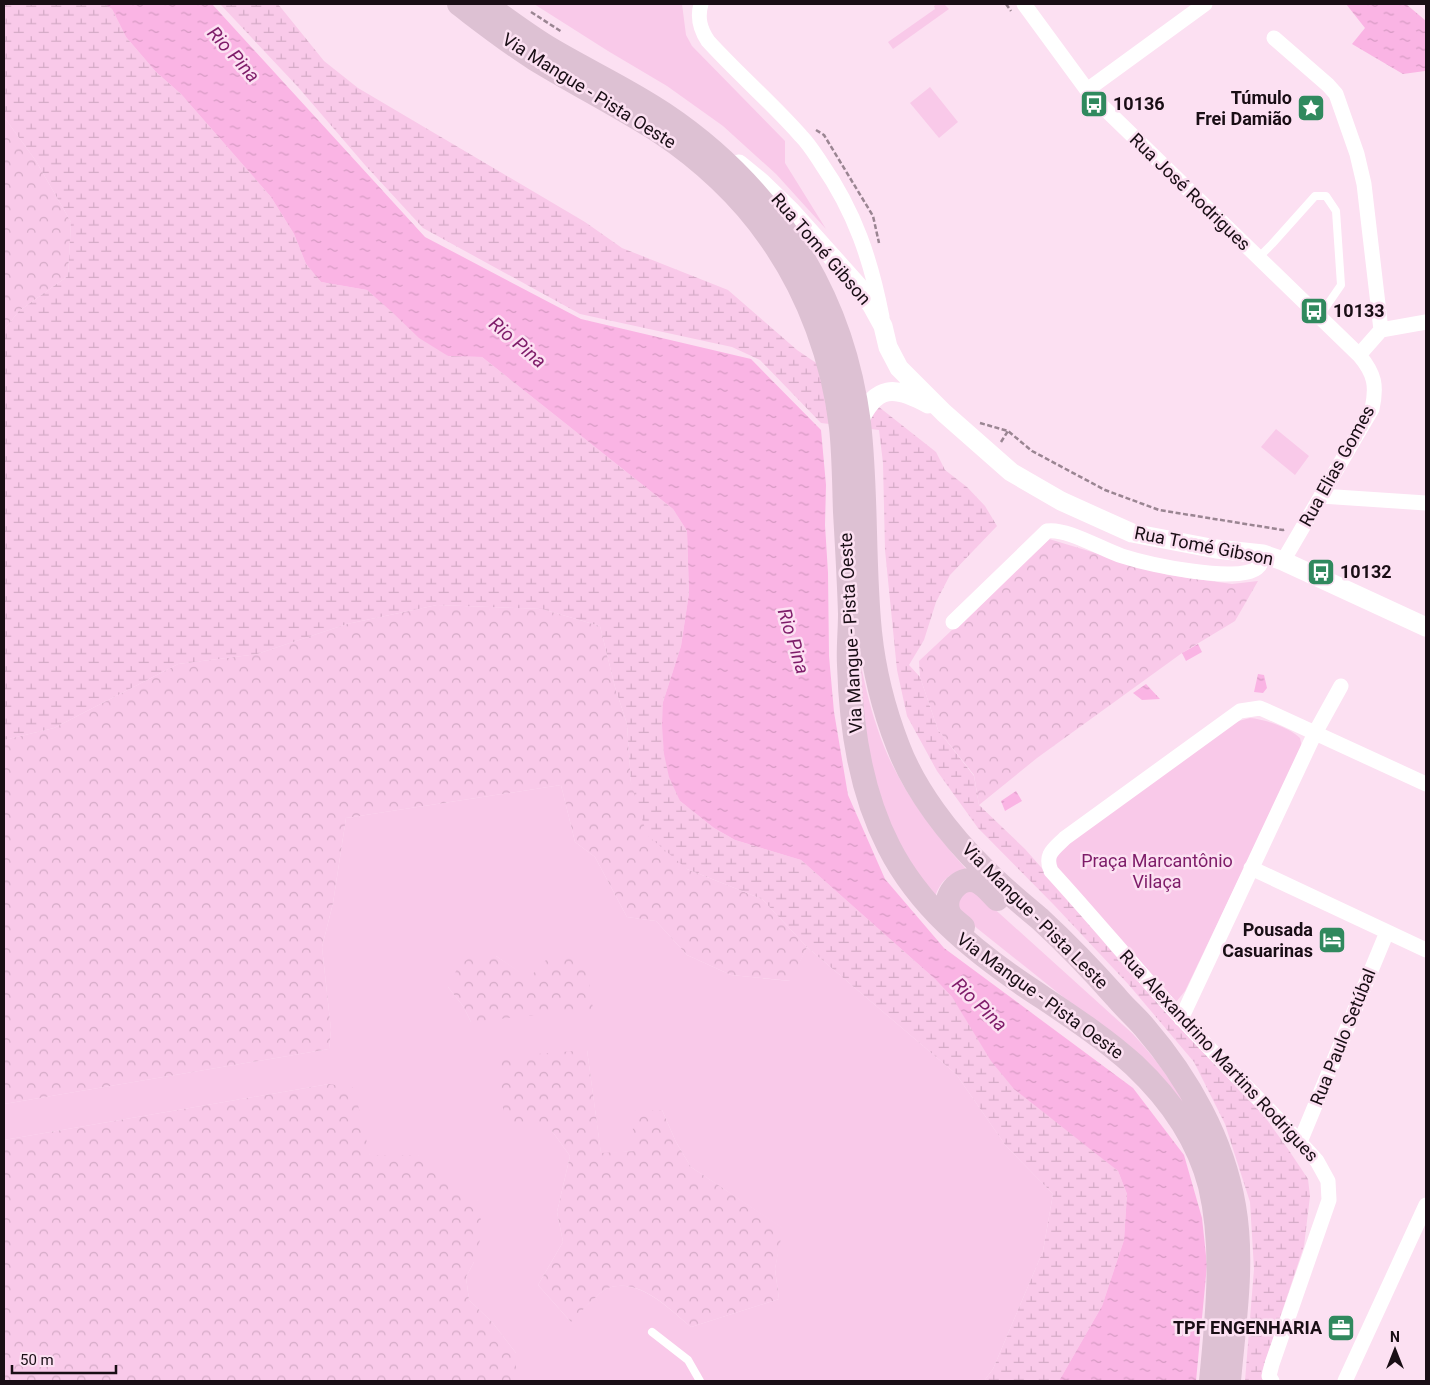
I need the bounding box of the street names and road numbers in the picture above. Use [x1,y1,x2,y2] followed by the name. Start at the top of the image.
[499,28,680,153] street label: Via Mangue - Pista Oeste
[1126,129,1255,255] street label: Rua José Rodrigues
[767,189,876,309] street label: Rua Tomé Gibson
[1295,402,1378,530] street label: Rua Elias Gomes
[1133,522,1275,569] street label: Rua Tomé Gibson
[835,532,866,734] street label: Via Mangue - Pista Oeste
[958,838,1113,993] street label: Via Mangue - Pista Leste
[953,928,1128,1063] street label: Via Mangue - Pista Oeste
[1116,945,1323,1166] street label: Rua Alexandrino Martins Rodrigues
[1306,965,1380,1108] street label: Rua Paulo Setúbal

